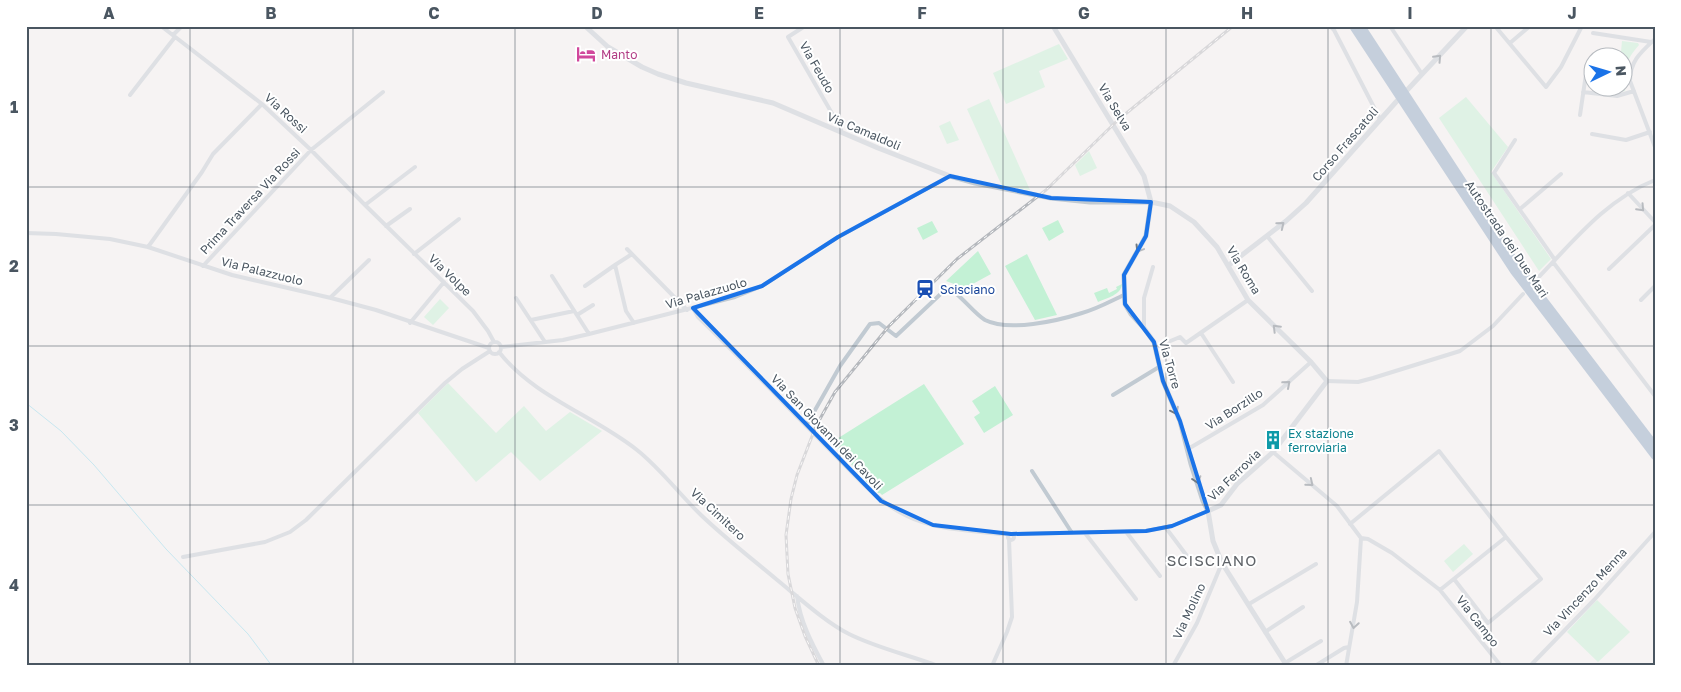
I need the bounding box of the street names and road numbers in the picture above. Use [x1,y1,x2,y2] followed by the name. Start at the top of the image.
[796,39,838,95] street label: Via Feudo
[1095,81,1135,133] street label: Via Selva
[262,90,310,136] street label: Via Rossi
[1309,104,1381,184] street label: Corso Frascatoli
[825,109,903,153] street label: Via Camaldoli
[197,145,303,257] street label: Prima Traversa Via Rossi
[1462,178,1552,300] street label: Autostrada dei Due Mari
[1224,243,1264,297] street label: Via Roma
[425,251,475,299] street label: Via Volpe
[219,254,305,288] street label: Via Palazzuolo
[664,274,748,312] street label: Via Palazzuolo
[1156,338,1184,391] street label: Via Torre
[768,371,886,493] street label: Via San Giovanni dei Cavoli
[1203,385,1265,433] street label: Via Borzillo
[1204,446,1264,504] street label: Via Ferrovia
[687,485,749,543] street label: Via Cimitero
[1540,545,1630,639] street label: Via Vincenzo Menna
[1169,581,1209,641] street label: Via Molino
[1453,592,1503,650] street label: Via Campo

